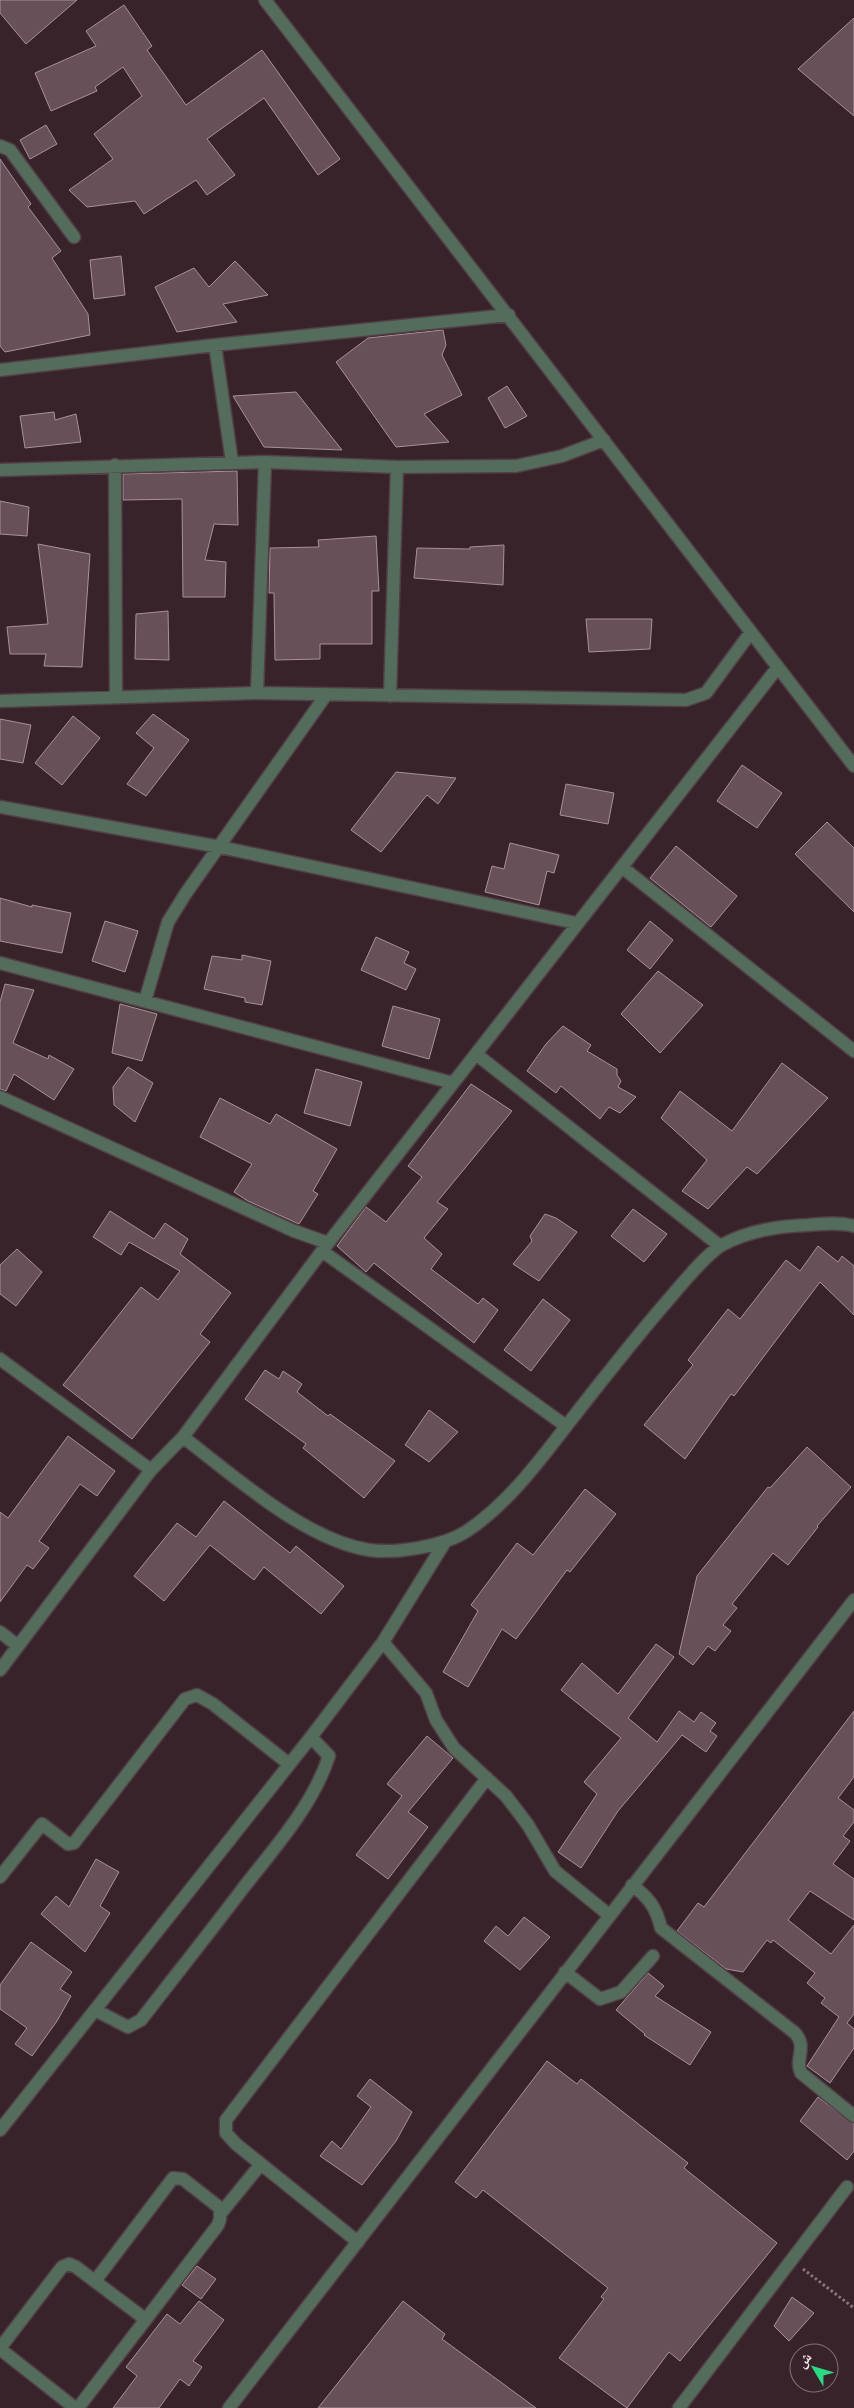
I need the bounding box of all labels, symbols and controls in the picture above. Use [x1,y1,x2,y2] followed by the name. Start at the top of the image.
[789,2343,839,2393] north arrow
[793,2349,816,2371] text: ش

